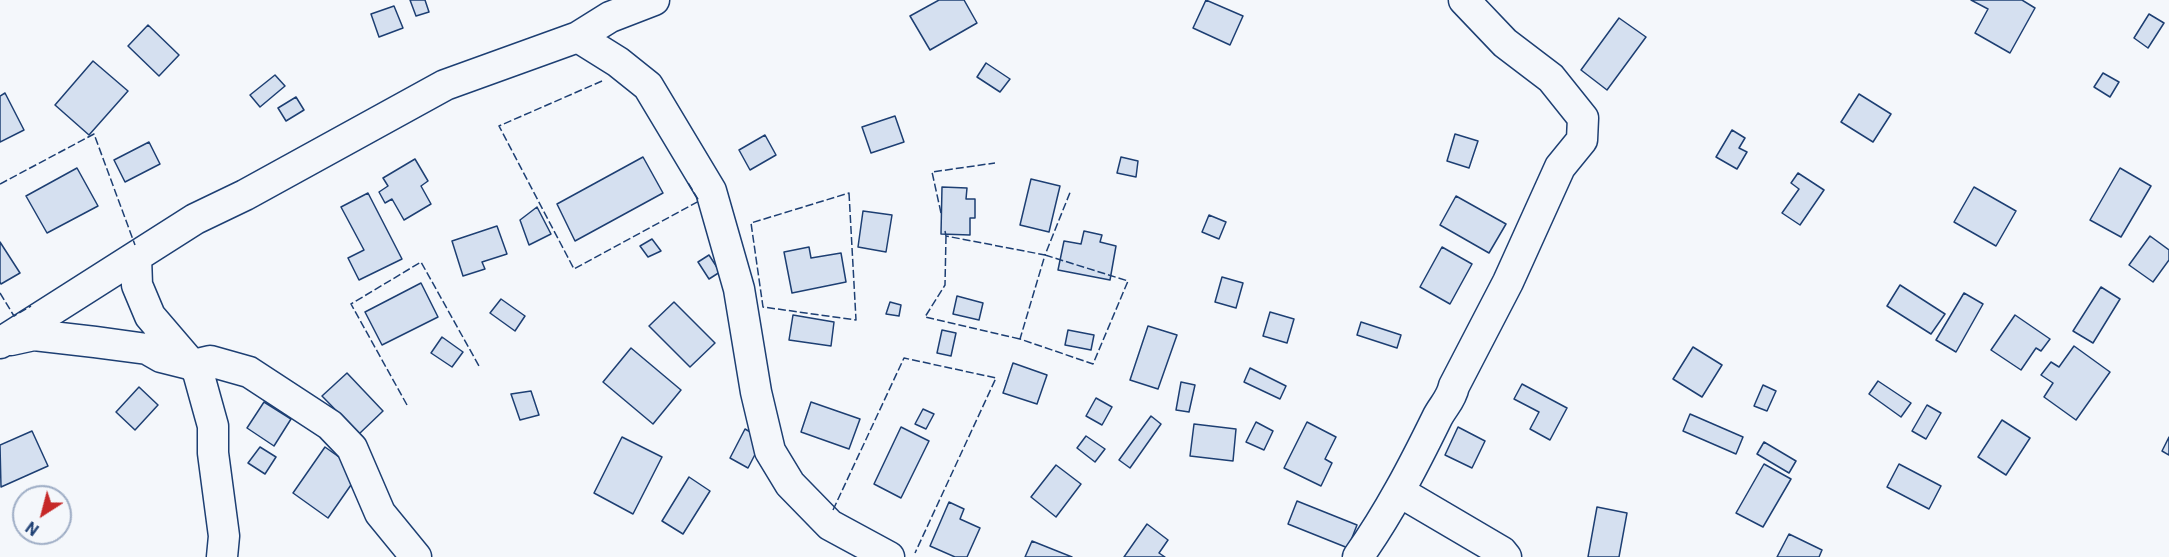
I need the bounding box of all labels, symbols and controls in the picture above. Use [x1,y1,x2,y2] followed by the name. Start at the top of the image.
[12,485,72,545] north arrow
[22,517,42,539] text: N

